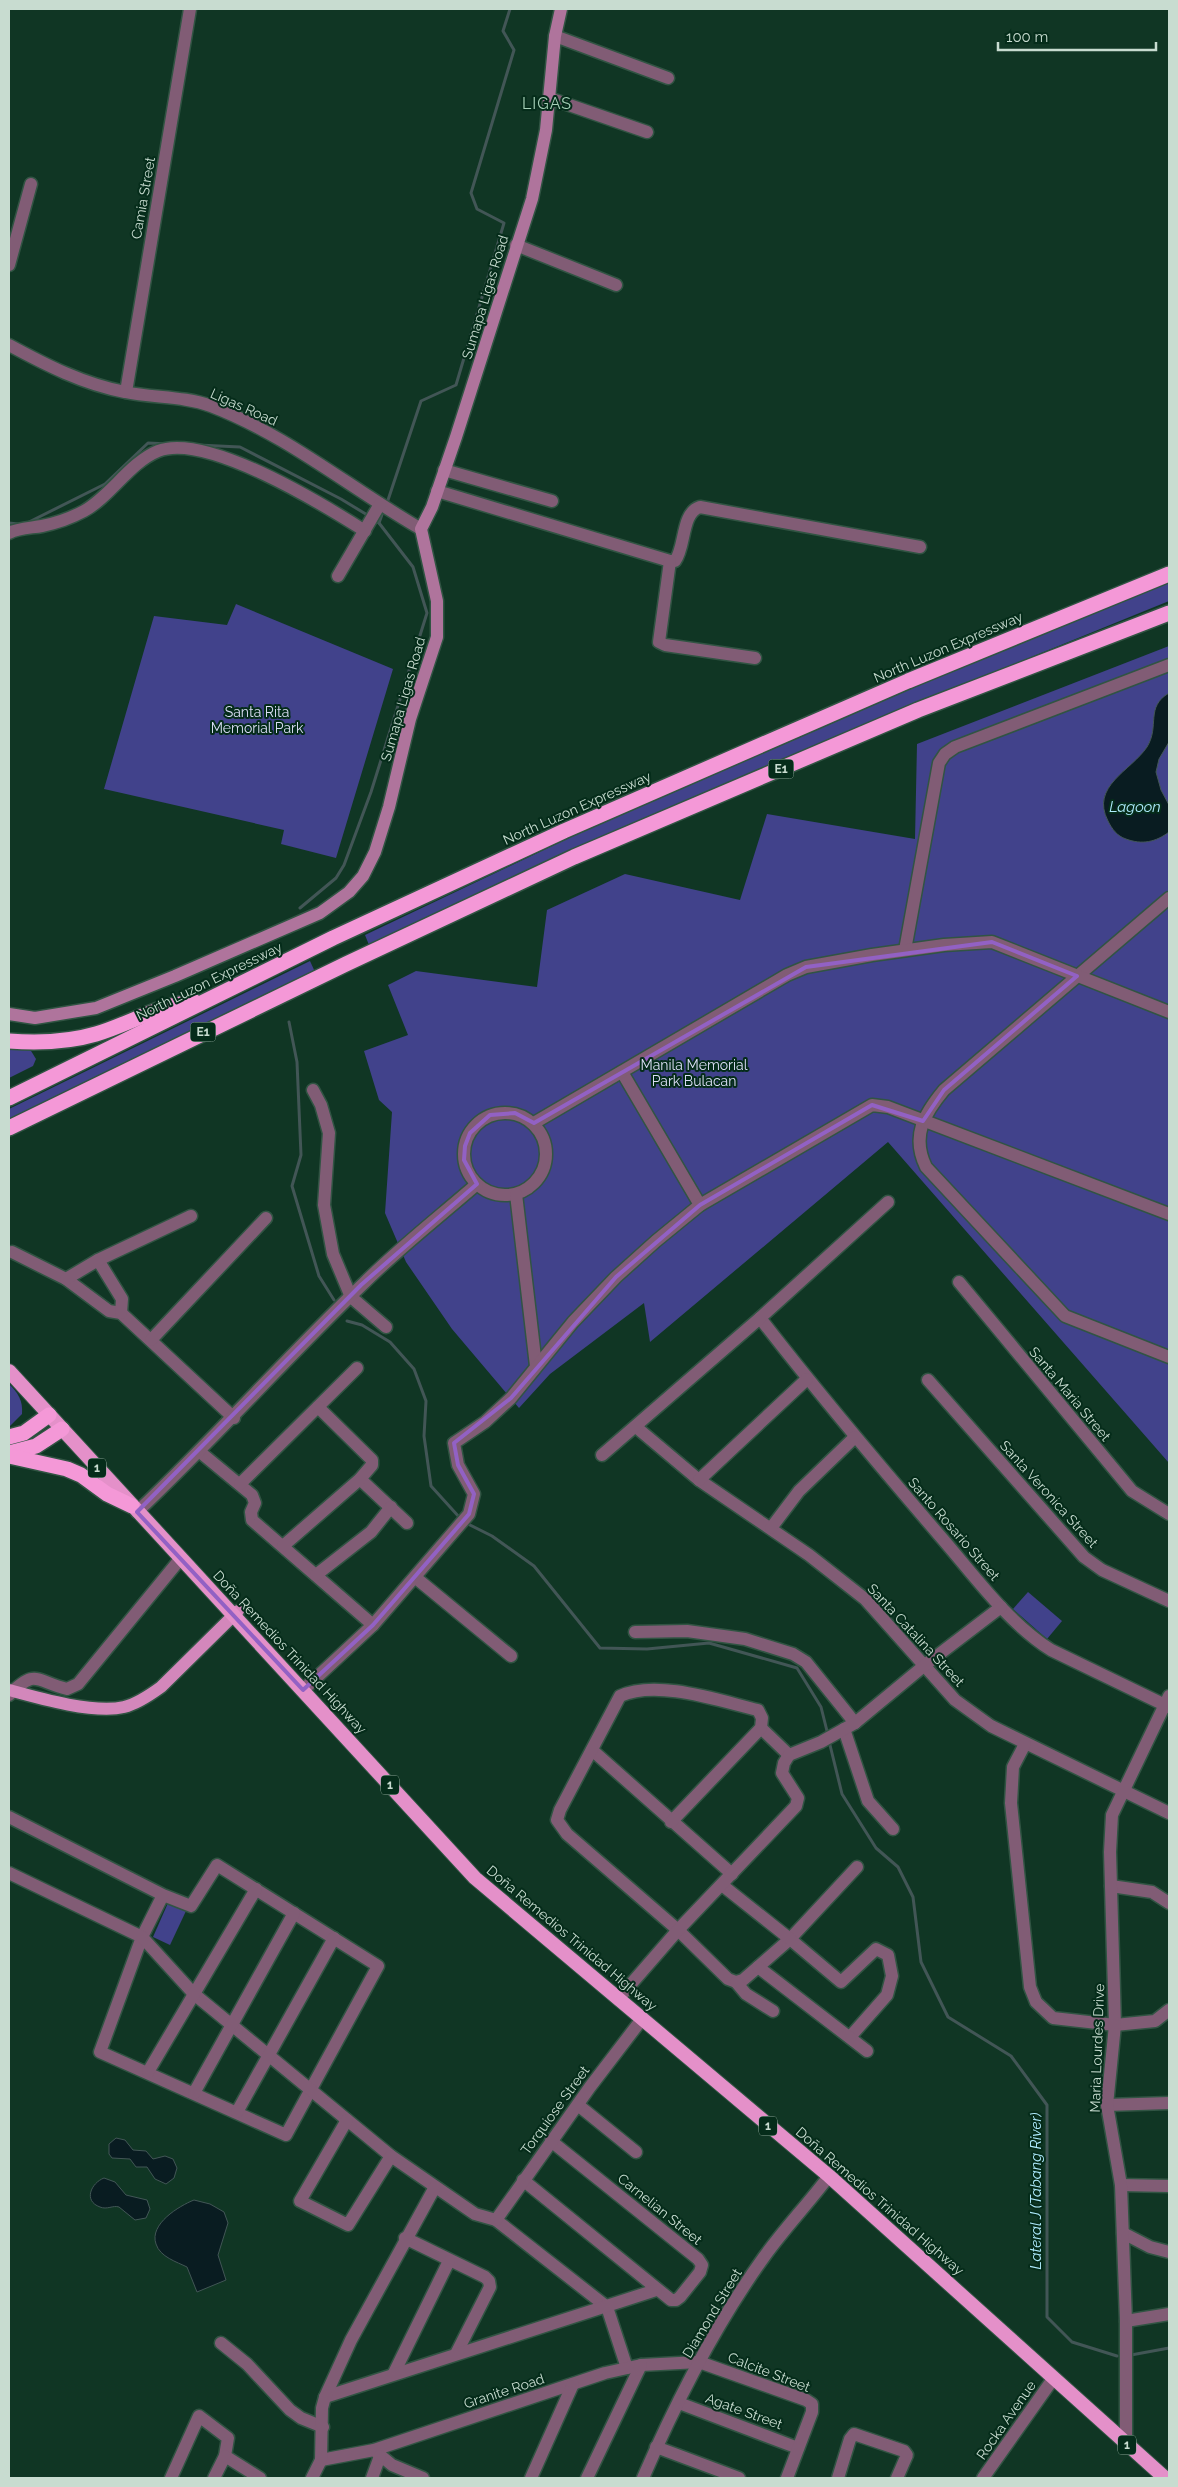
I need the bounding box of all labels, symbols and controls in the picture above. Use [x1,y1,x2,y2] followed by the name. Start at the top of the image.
[998,20,1156,52] scale bar
[1006,28,1048,46] text: 100 m
[522,94,572,113] district label: LIGAS
[128,155,158,240] street label: Camia Street
[459,233,511,361] street label: Sumapa Ligas Road
[208,385,280,429] street label: Ligas Road
[871,608,1025,686] street label: North Luzon Expressway
[378,635,428,763] street label: Sumapa Ligas Road
[211,704,304,736] park label: Santa Rita Memorial Park
[768,760,794,779] road number: E1
[501,768,654,848] street label: North Luzon Expressway
[1109,798,1161,816] water label: Lagoon
[133,938,285,1023] street label: North Luzon Expressway
[190,1022,216,1042] road number: E1
[640,1057,748,1089] park label: Manila Memorial Park Bulacan
[1026,1344,1114,1445] street label: Santa Maria Street
[997,1437,1101,1551] street label: Santa Veronica Street
[88,1459,106,1478] road number: 1
[905,1474,1003,1584] street label: Santo Rosario Street
[210,1567,370,1737] street label: Doña Remedios Trinidad Highway
[864,1580,968,1690] street label: Santa Catalina Street
[381,1776,399,1794] road number: 1
[484,1862,661,2014] street label: Doña Remedios Trinidad Highway
[1087,1983,1107,2113] street label: Maria Lourdes Drive
[517,2062,593,2157] street label: Torquiose Street
[1027,2112,1045,2269] water label: Lateral J (Tabang River)
[759,2116,777,2136] road number: 1
[793,2124,968,2279] street label: Doña Remedios Trinidad Highway
[615,2170,706,2248] street label: Carnelian Street
[679,2265,745,2360] street label: Diamond Street
[726,2349,813,2395] street label: Calcite Street
[462,2370,546,2412] street label: Granite Road
[973,2378,1039,2462] street label: Rocka Avenue
[703,2390,785,2432] street label: Agate Street
[1118,2436,1136,2454] road number: 1

